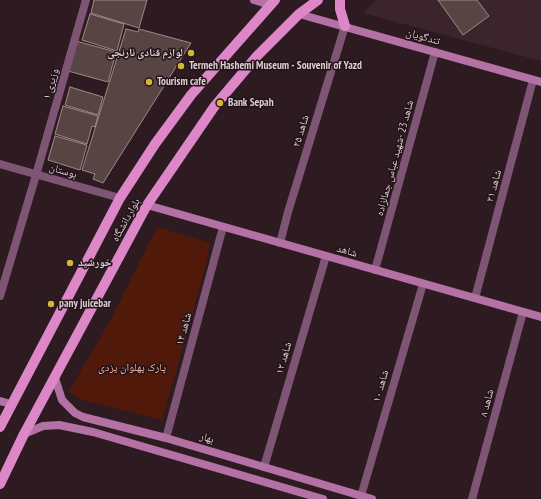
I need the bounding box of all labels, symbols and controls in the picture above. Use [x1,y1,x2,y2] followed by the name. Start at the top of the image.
[404,26,442,48] street label: تندگویان
[107,46,183,60] place label: لوازم قنادی نارنجی
[186,48,196,58] marker: لوازم قنادی نارنجی
[189,59,362,73] place label: Termeh Hashemi Museum - Souvenir of Yazd
[176,61,186,71] marker: Termeh Hashemi Museum - Souvenir of Yazd
[40,67,62,101] street label: وزیری ۱
[157,75,206,89] place label: Tourism cafe
[144,77,154,87] marker: Tourism cafe
[228,96,274,110] place label: Bank Sepah
[215,98,225,108] marker: Bank Sepah
[373,99,417,217] street label: شاهد 23 -شهید عباس جمالزاده
[290,113,312,149] street label: شاهد ۲۵
[47,161,79,181] street label: بوستان
[483,168,505,204] street label: شاهد ۲۱
[109,196,143,244] street label: بلواردانشگاه
[335,242,359,260] street label: شاهد
[78,256,112,270] place label: خورشید
[65,258,75,268] marker: خورشید
[59,297,111,311] place label: pany juicebar
[46,299,56,309] marker: pany juicebar
[173,311,195,347] street label: شاهد ۱۴
[273,340,295,376] street label: شاهد ۱۲
[98,361,166,375] park label: پارک پهلوان یزدی
[370,368,392,404] street label: شاهد ۱۰
[477,388,497,418] street label: شاهد ۸
[198,430,216,446] street label: بهار

